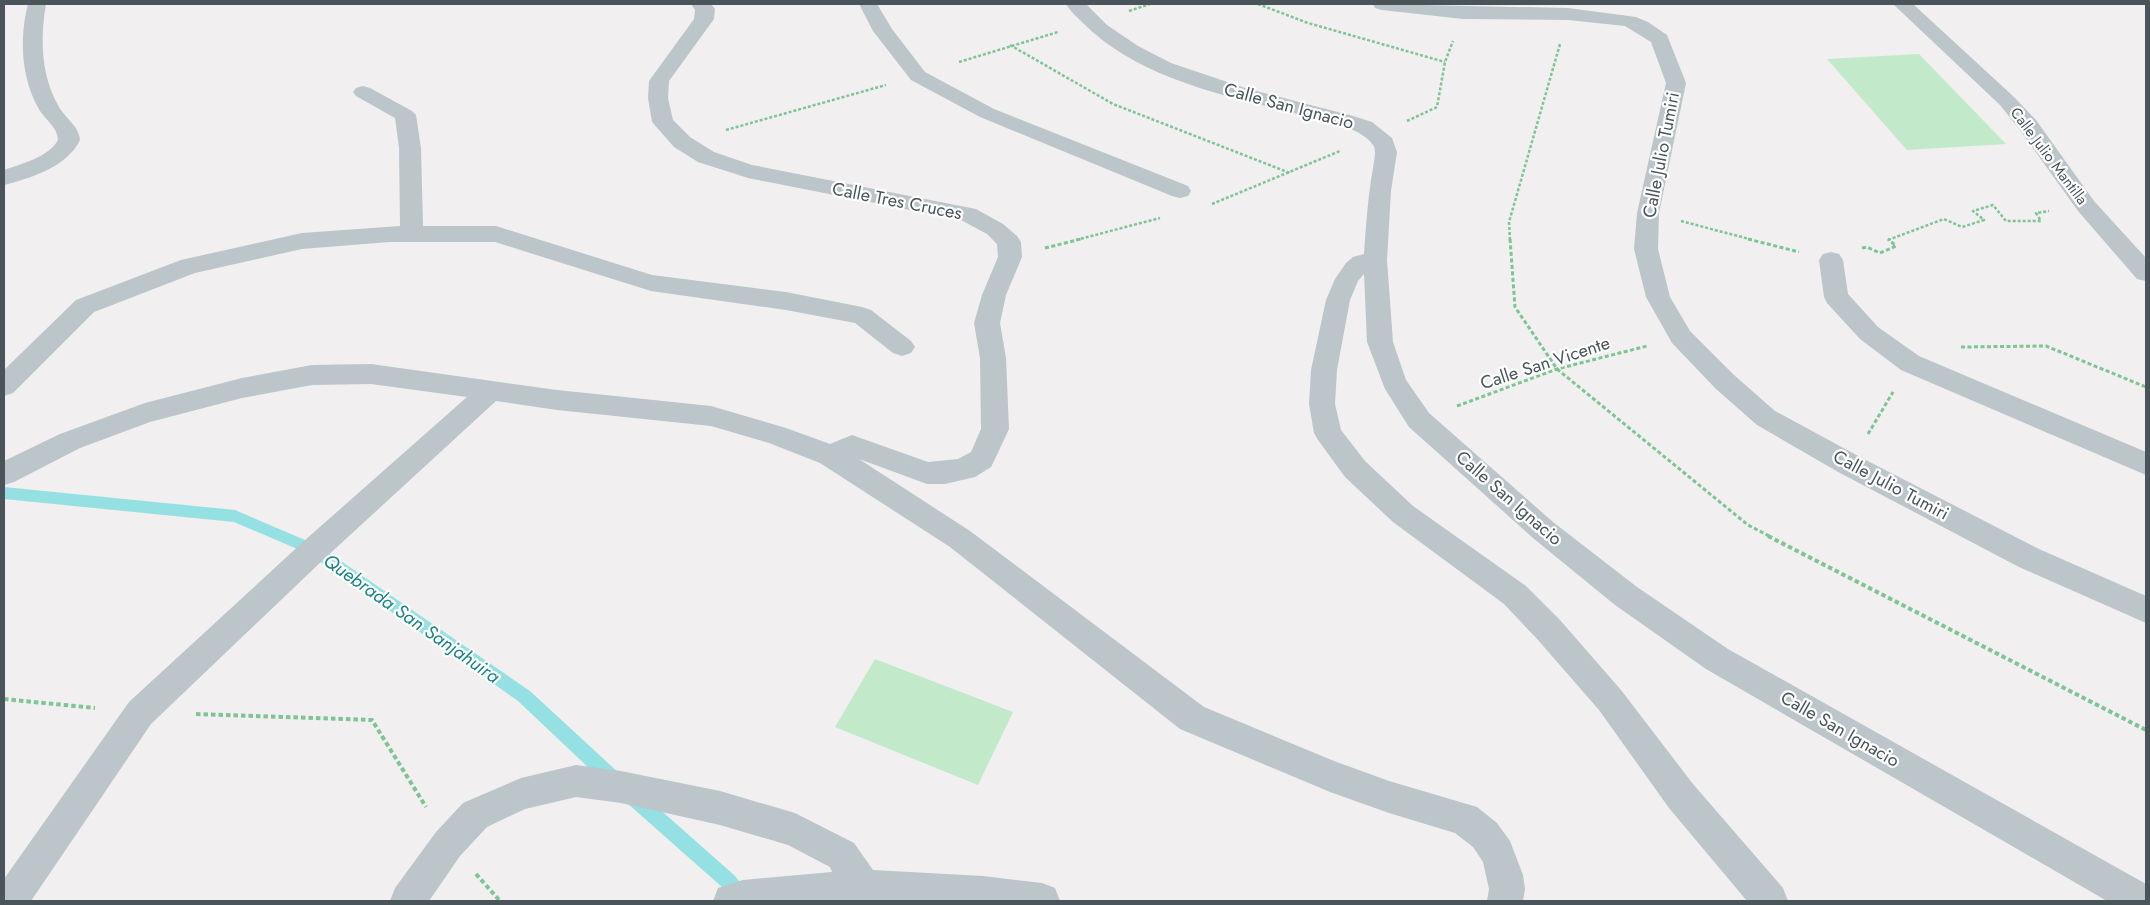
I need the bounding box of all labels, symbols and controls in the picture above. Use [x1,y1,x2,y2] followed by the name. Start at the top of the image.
[1221,76,1357,136] street label: Calle San Ignacio
[1636,90,1686,220] street label: Calle Julio Tumiri
[2005,103,2093,209] street label: Calle Julio Mantilla
[830,176,964,226] street label: Calle Tres Cruces
[1477,330,1613,396] street label: Calle San Vicente
[1450,444,1568,552] street label: Calle San Ignacio
[1829,444,1953,526] street label: Calle Julio Tumiri
[318,547,506,690] water label: Quebrada San Sanjahuira
[1776,684,1904,774] street label: Calle San Ignacio

